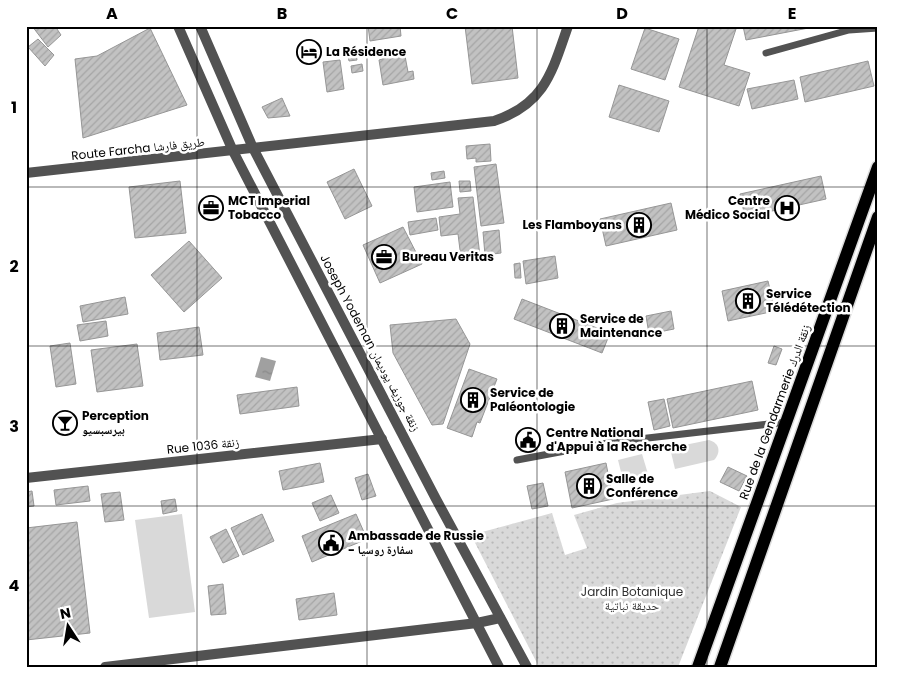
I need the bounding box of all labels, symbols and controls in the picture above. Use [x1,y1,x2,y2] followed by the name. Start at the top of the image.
[106,2,118,25] text: A
[277,2,287,25] text: B
[446,2,458,25] text: C
[616,2,628,25] text: D
[788,2,796,25] text: E
[296,39,322,65] hotel icon: La Résidence
[326,43,407,60] place label: La Résidence
[11,96,17,119] text: 1
[70,133,206,164] street label: Route Farcha طريق فارشا
[228,192,310,223] place label: MCT Imperial Tobacco
[685,192,771,223] place label: Centre Médico Social
[198,195,224,221] office icon: MCT Imperial Tobacco
[774,195,800,221] hospital icon: Centre Médico Social
[626,212,652,238] building icon: Les Flamboyans
[522,216,622,233] place label: Les Flamboyans
[371,244,397,270] office icon: Bureau Veritas
[402,248,494,265] place label: Bureau Veritas
[316,251,425,435] street label: Joseph Yodeman زنقة جوزيف يوديمان
[9,255,19,278] text: 2
[766,285,851,316] place label: Service Télédétection
[735,288,761,314] building icon: Service Télédétection
[580,310,663,341] place label: Service de Maintenance
[549,313,575,339] building icon: Service de Maintenance
[735,322,814,502] street label: Rue de la Gendarmerie زنقة الدرك
[490,384,576,415] place label: Service de Paléontologie
[460,387,486,413] building icon: Service de Paléontologie
[82,407,149,438] place label: Perception بيرسبسيو
[52,410,78,436] bar icon: Perception بيرسبسيو
[9,415,19,438] text: 3
[546,424,687,455] place label: Centre National d'Appui à la Recherche
[515,427,541,453] public building icon: Centre National d'Appui à la Recherche
[166,433,240,458] street label: Rue 1036 زنقة
[606,470,678,501] place label: Salle de Conférence
[576,473,602,499] building icon: Salle de Conférence
[348,527,484,558] place label: Ambassade de Russie - سفارة روسيا
[318,530,344,556] public building icon: Ambassade de Russie - سفارة روسيا
[9,574,20,597] text: 4
[581,583,683,614] park label: Jardin Botanique حديقة نباتية
[42,600,92,650] north arrow
[58,602,73,624] text: N

